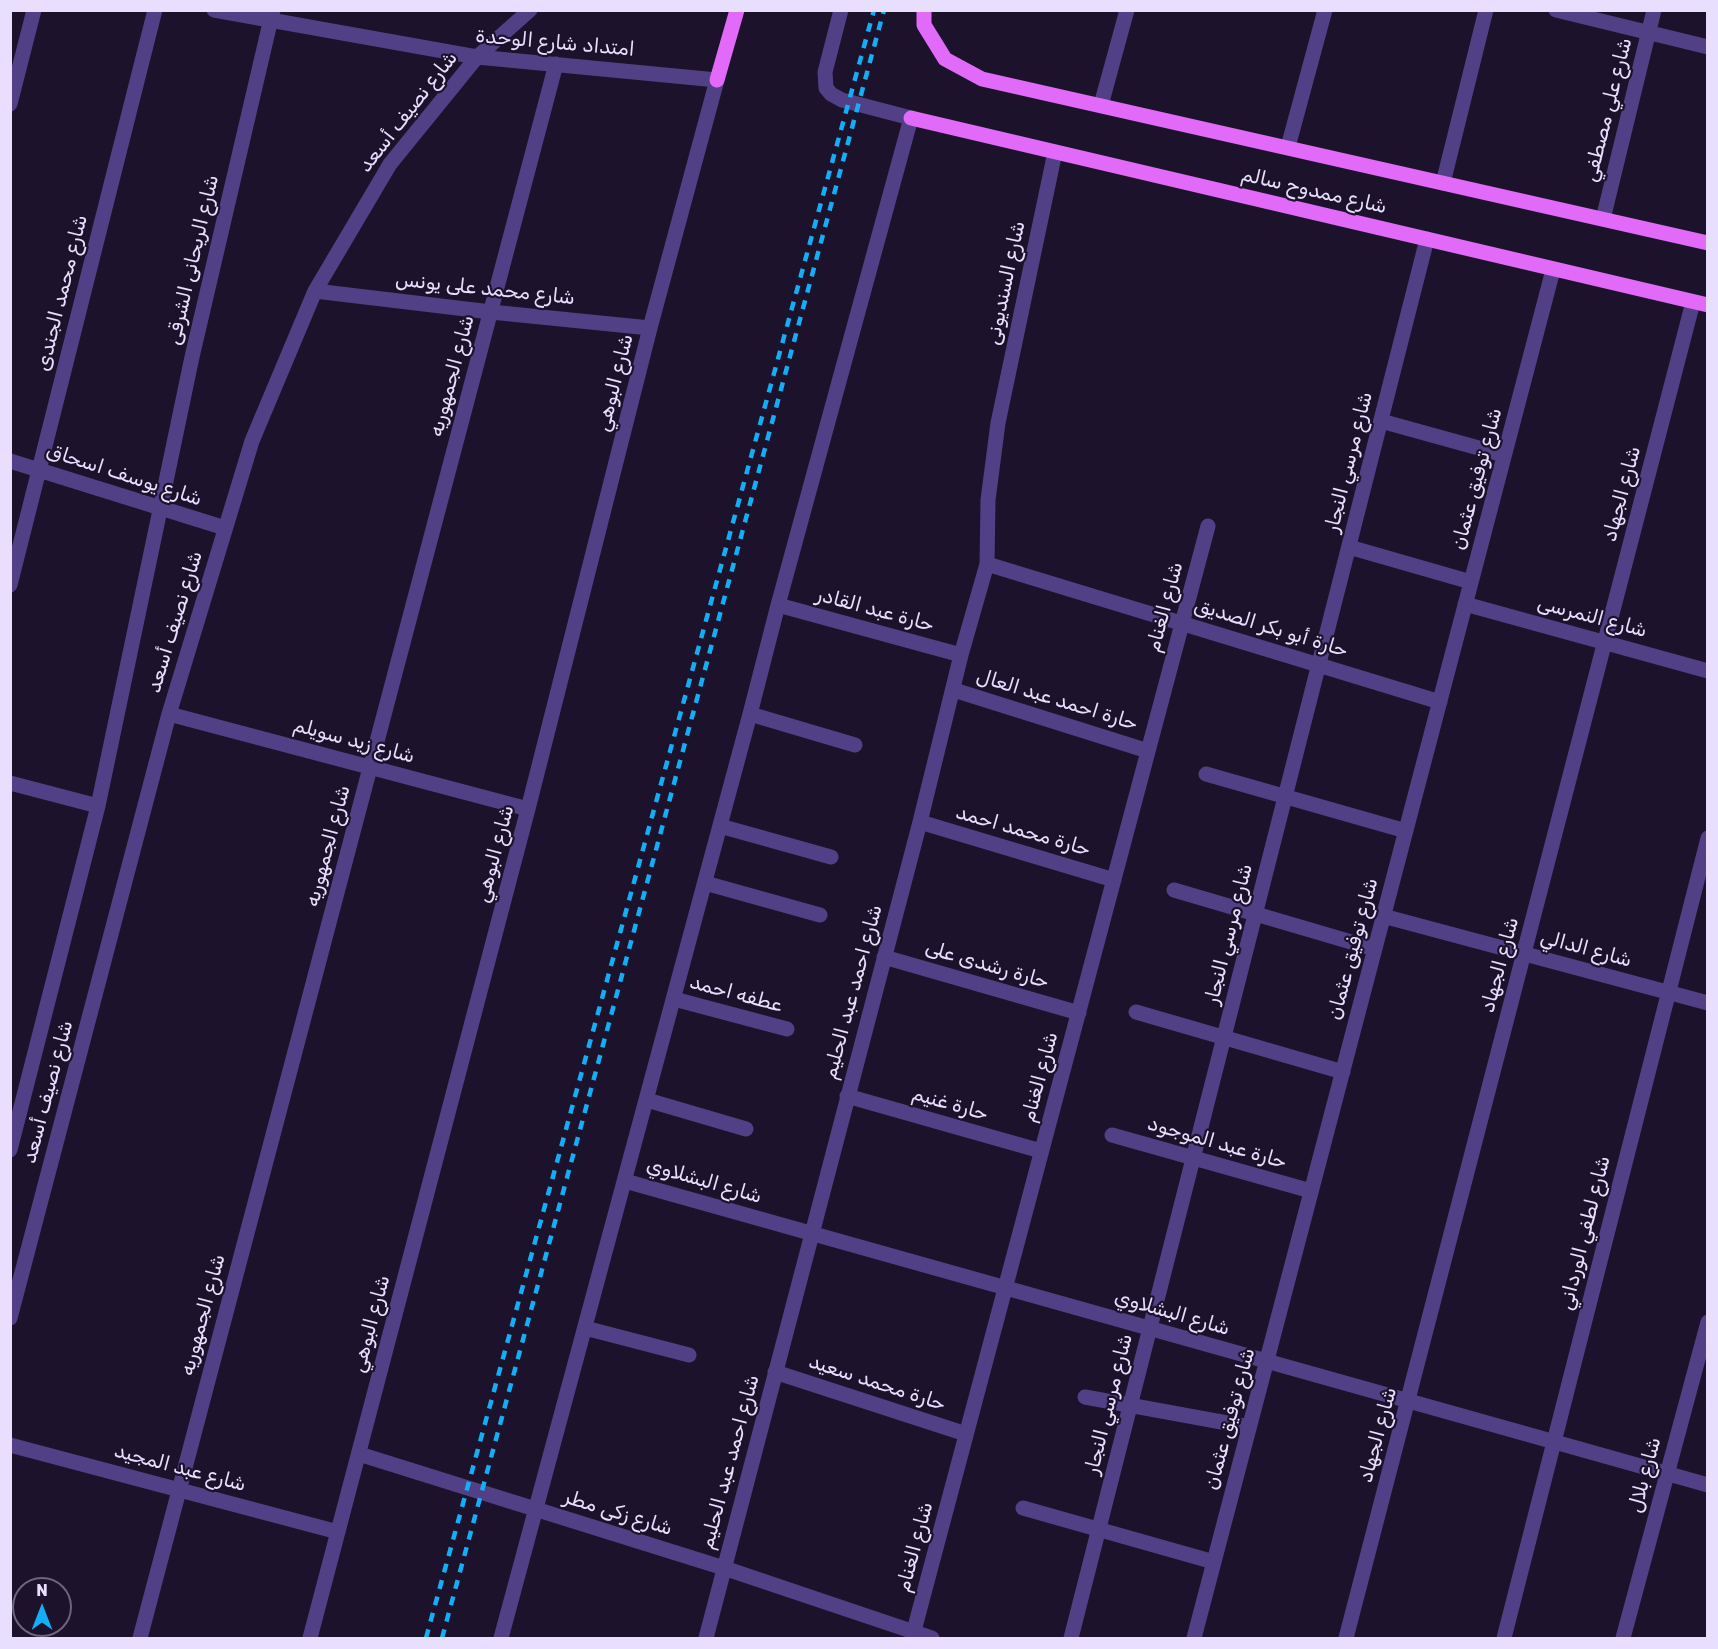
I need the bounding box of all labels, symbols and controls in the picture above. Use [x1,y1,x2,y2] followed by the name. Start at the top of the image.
[475,24,635,62] street label: امتداد شارع الوحدة
[1579,35,1637,185] street label: شارع علي مصطفي
[353,47,463,177] street label: شارع نصيف أسعد
[1239,163,1389,219] street label: شارع ممدوح سالم
[162,173,224,347] street label: شارع الريحانى الشرقى
[31,212,93,374] street label: شارع محمد الجندى
[981,219,1031,347] street label: شارع السنديونى
[394,268,576,310] street label: شارع محمد على يونس
[424,313,480,439] street label: شارع الجمهوريه
[591,332,639,434] street label: شارع البوهي
[1320,389,1378,535] street label: شارع مرسي النجار
[1447,405,1507,553] street label: شارع توفيق عثمان
[43,438,205,512] street label: شارع يوسف اسحاق
[1598,444,1646,544] street label: شارع الجهاد
[142,548,208,696] street label: شارع نصيف أسعد
[1141,559,1189,655] street label: شارع الغنام
[813,583,937,637] street label: حارة عبد القادر
[1535,591,1649,643] street label: شارع النمرسى
[1191,593,1351,663] street label: حارة أبو بكر الصديق
[973,664,1141,736] street label: حارة احمد عبد العال
[291,713,417,769] street label: شارع زيد سويلم
[300,783,356,909] street label: شارع الجمهوريه
[953,800,1093,862] street label: حارة محمد احمد
[470,803,520,905] street label: شارع البوهي
[1200,861,1258,1007] street label: شارع مرسي النجار
[1323,875,1383,1023] street label: شارع توفيق عثمان
[818,902,888,1082] street label: شارع احمد عبد الحليم
[1476,915,1524,1015] street label: شارع الجهاد
[1538,925,1634,973] street label: شارع الدالي
[922,936,1052,994] street label: حارة رشدى على
[687,970,785,1018] street label: عطفه احمد
[17,1018,79,1166] street label: شارع نصيف أسعد
[1016,1029,1064,1125] street label: شارع الغنام
[909,1082,991,1126] street label: حارة غنيم
[1145,1112,1289,1174] street label: حارة عبد الموجود
[644,1153,764,1209] street label: شارع البشلاوي
[1554,1153,1616,1313] street label: شارع لطفي الورداني
[175,1252,231,1378] street label: شارع الجمهوريه
[346,1273,396,1375] street label: شارع البوهي
[1112,1285,1232,1341] street label: شارع البشلاوي
[1080,1331,1138,1477] street label: شارع مرسي النجار
[1200,1345,1260,1493] street label: شارع توفيق عثمان
[806,1350,948,1416] street label: حارة محمد سعيد
[695,1372,765,1552] street label: شارع احمد عبد الحليم
[1354,1385,1402,1485] street label: شارع الجهاد
[1623,1435,1667,1515] street label: شارع بلال
[111,1439,249,1497] street label: شارع عبد المجيد
[561,1485,675,1541] street label: شارع زكى مطر
[891,1499,939,1595] street label: شارع الغنام
[12,1577,72,1637] north arrow
[36,1581,48,1600] text: N

